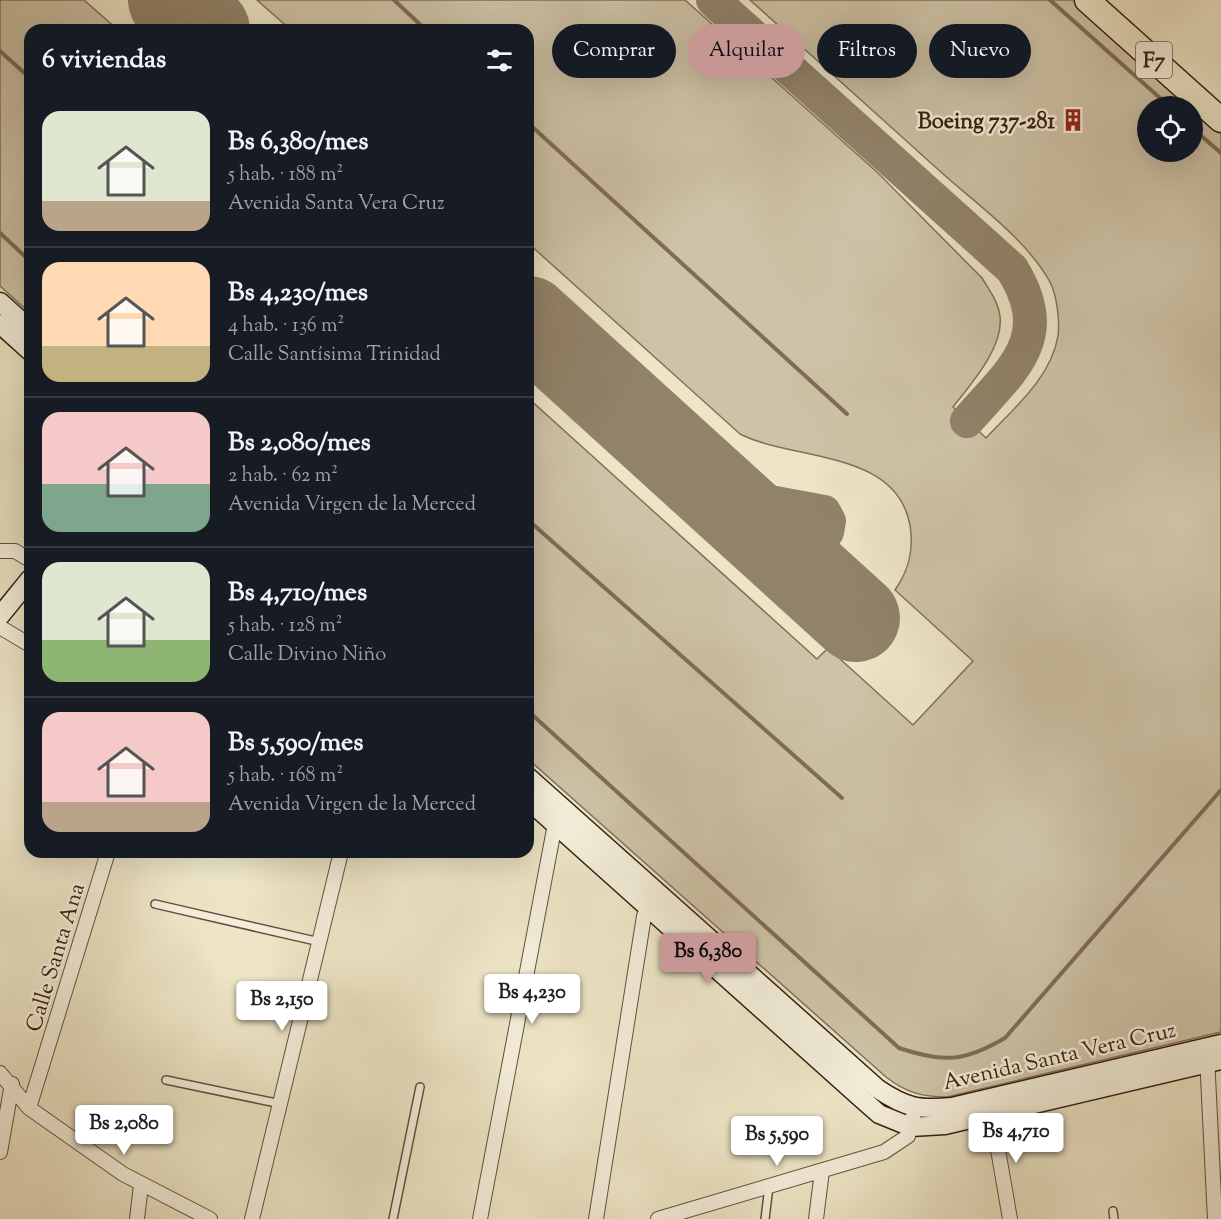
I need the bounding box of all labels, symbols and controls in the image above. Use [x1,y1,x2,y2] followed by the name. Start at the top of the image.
[552,24,676,78] chip: Comprar
[688,24,805,78] chip: Alquilar
[817,24,917,78] chip: Filtros
[929,24,1031,78] chip: Nuevo
[42,42,166,79] text: 6 viviendas
[1136,42,1172,78] road number: F7
[483,44,516,77] icon: filters
[1137,96,1203,162] map controls
[1137,96,1203,162] button: locate
[918,107,1056,139] place label: Boeing 737-281
[1060,107,1086,133] building icon: Boeing 737-281
[228,124,368,161] text: Bs 6,380/mes
[90,135,162,207] icon: home
[228,161,343,190] text: 5 hab. · 188 m²
[228,190,445,219] text: Avenida Santa Vera Cruz
[228,275,368,312] text: Bs 4,230/mes
[90,286,162,358] icon: home
[228,312,344,341] text: 4 hab. · 136 m²
[228,341,441,370] text: Calle Santísima Trinidad
[228,425,371,462] text: Bs 2,080/mes
[90,436,162,508] icon: home
[228,462,338,491] text: 2 hab. · 62 m²
[228,491,476,520] text: Avenida Virgen de la Merced
[228,575,367,612] text: Bs 4,710/mes
[90,586,162,658] icon: home
[228,612,343,641] text: 5 hab. · 128 m²
[228,641,386,670] text: Calle Divino Niño
[228,725,363,762] text: Bs 5,590/mes
[90,736,162,808] icon: home
[228,762,343,791] text: 5 hab. · 168 m²
[228,791,476,820] text: Avenida Virgen de la Merced
[19,880,95,1036] street label: Calle Santa Ana
[646,933,770,984] pin: Bs 6,380
[674,938,742,967] text: Bs 6,380
[470,974,594,1025] pin: Bs 4,230
[498,979,566,1008] text: Bs 4,230
[220,981,344,1032] pin: Bs 2,150
[250,986,314,1015] text: Bs 2,150
[940,1016,1179,1100] street label: Avenida Santa Vera Cruz
[62,1105,186,1156] pin: Bs 2,080
[89,1110,159,1139] text: Bs 2,080
[954,1113,1078,1164] pin: Bs 4,710
[715,1116,839,1167] pin: Bs 5,590
[983,1118,1050,1147] text: Bs 4,710
[745,1121,809,1150] text: Bs 5,590

